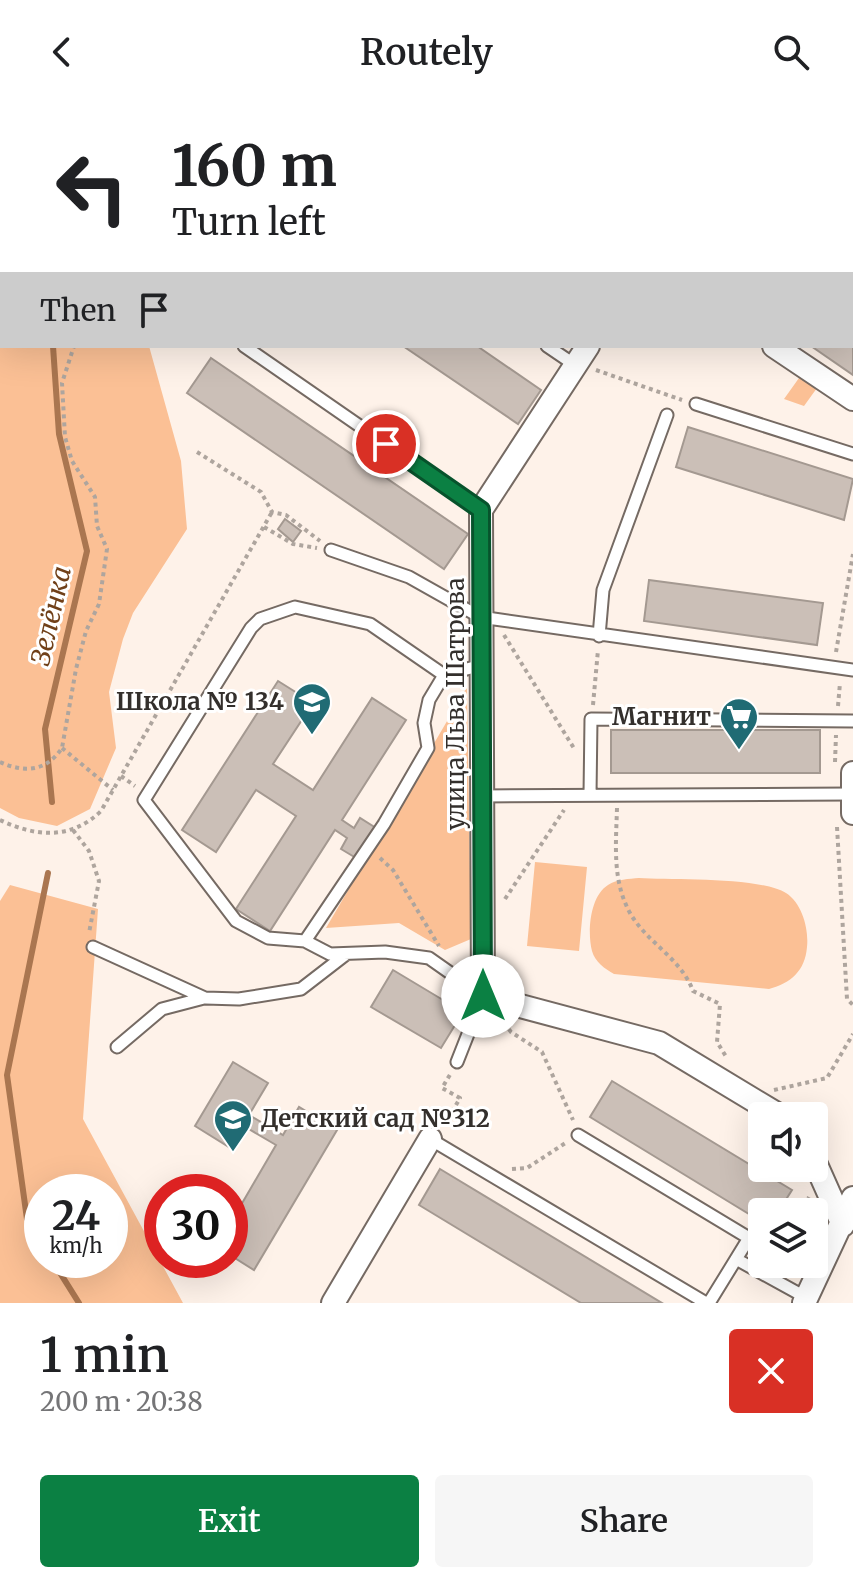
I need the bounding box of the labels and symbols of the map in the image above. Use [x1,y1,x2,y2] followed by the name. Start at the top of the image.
[352,410,420,478] pin
[23,563,78,669] water label: Зелёнка
[440,578,471,830] street label: улица Льва Шатрова
[291,681,333,736] school or university icon: Школа № 134
[116,686,284,717] place label: Школа № 134
[718,696,760,751] supermarket icon: Магнит
[612,701,711,732] place label: Магнит
[441,954,525,1038] position arrow
[212,1098,254,1153] school or university icon: Детский сад №312
[261,1103,490,1134] place label: Детский сад №312
[144,1174,248,1278] speed limit sign: 30

